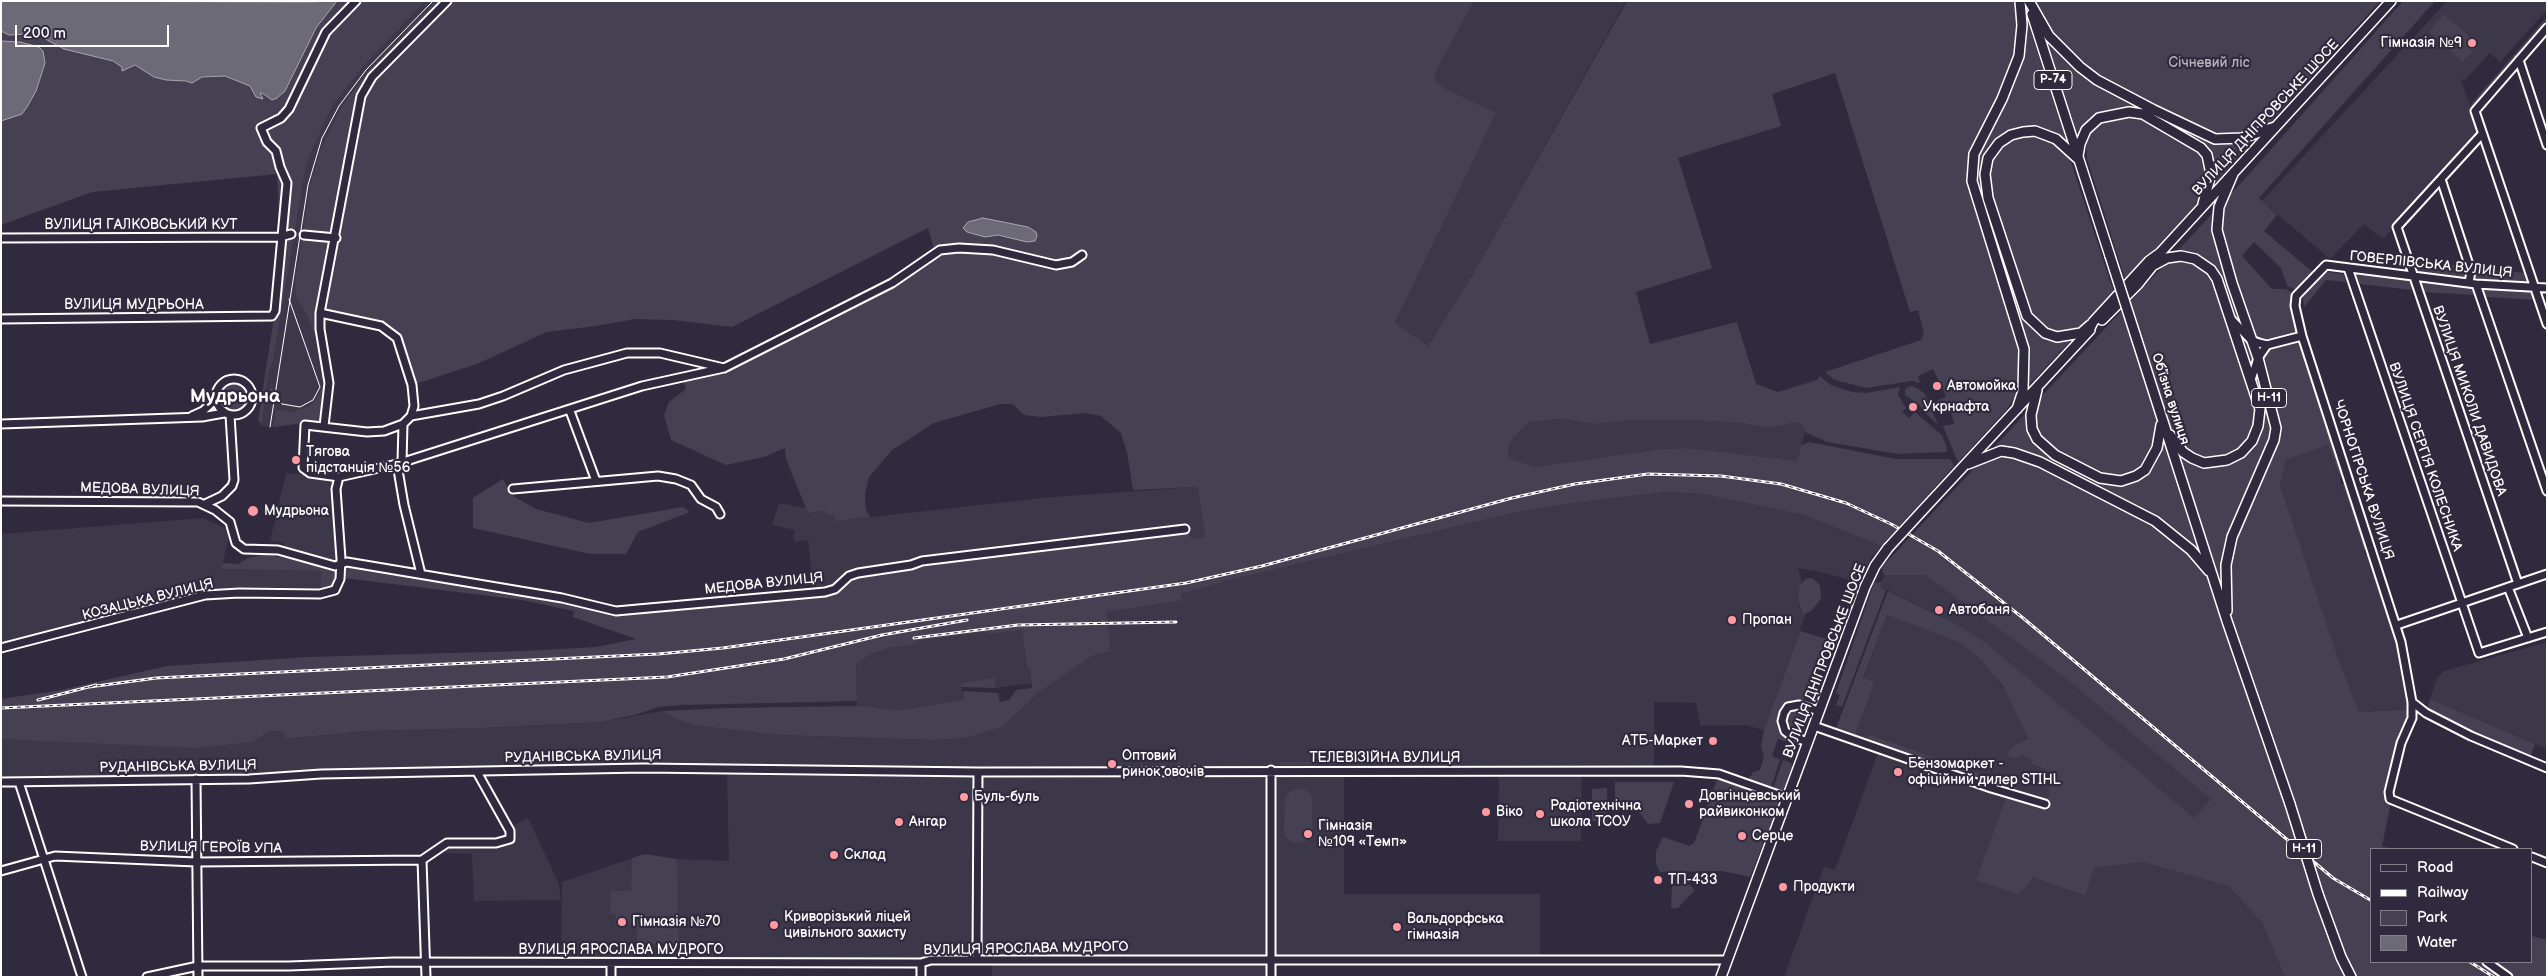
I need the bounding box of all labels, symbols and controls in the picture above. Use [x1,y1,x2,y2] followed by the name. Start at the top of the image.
[18,15,171,47] scale bar
[23,24,66,43] text: 200 m
[2381,35,2462,51] place label: Гімназія №9
[2189,37,2343,199] street label: ВУЛИЦЯ ДНІПРОВСЬКЕ ШОСЕ
[2466,37,2478,49] marker: Гімназія №9
[2168,55,2250,71] park label: Січневий ліс
[2034,70,2072,90] road number: Р-74
[44,217,238,233] street label: ВУЛИЦЯ ГАЛКОВСЬКИЙ КУТ
[2349,248,2513,282] street label: ГОВЕРЛІВСЬКА ВУЛИЦЯ
[64,297,204,313] street label: ВУЛИЦЯ МУДРЬОНА
[2428,304,2510,498] street label: ВУЛИЦЯ МИКОЛИ ДАВИДОВА
[2147,351,2193,447] street label: Обʼїзна вулиця
[2385,360,2465,554] street label: ВУЛИЦЯ СЕРГІЯ КОЛЕСНИКА
[1947,378,2016,394] place label: Автомойка
[1931,380,1943,392] marker: Автомойка
[190,386,280,408] district label: Мудрьона
[2252,388,2286,408] road number: Н-11
[2329,398,2397,562] street label: ЧОРНОГІРСЬКА ВУЛИЦЯ
[1923,399,1990,415] place label: Укрнафта
[1907,401,1919,413] marker: Укрнафта
[306,444,410,477] place label: Тягова підстанція №56
[290,454,302,466] marker: Тягова підстанція №56
[80,480,200,500] street label: МЕДОВА ВУЛИЦЯ
[264,503,329,519] place label: Мудрьона
[246,504,260,518] marker: Мудрьона
[1780,561,1870,761] street label: ВУЛИЦЯ ДНІПРОВСЬКЕ ШОСЕ
[704,569,824,599] street label: МЕДОВА ВУЛИЦЯ
[81,576,215,624] street label: КОЗАЦЬКА ВУЛИЦЯ
[1949,602,2010,618] place label: Автобаня
[1933,604,1945,616] marker: Автобаня
[1742,612,1792,628] place label: Пропан
[1726,614,1738,626] marker: Пропан
[1622,733,1703,749] place label: АТБ-Маркет
[1707,735,1719,747] marker: АТБ-Маркет
[504,747,662,767] street label: РУДАНІВСЬКА ВУЛИЦЯ
[1122,748,1204,780] place label: Оптовий ринок овочів
[1309,750,1461,766] street label: ТЕЛЕВІЗІЙНА ВУЛИЦЯ
[1908,756,2061,789] place label: Бензомаркет - офіційний дилер STIHL
[99,757,257,777] street label: РУДАНІВСЬКА ВУЛИЦЯ
[1106,758,1118,770] marker: Оптовий ринок овочів
[1892,766,1904,778] marker: Бензомаркет - офіційний дилер STIHL
[1699,788,1801,820] place label: Довгінцевський райвиконком
[974,789,1039,805] place label: Буль-буль
[958,791,970,803] marker: Буль-буль
[1550,798,1642,830] place label: Радіотехнічна школа ТСОУ
[1683,798,1695,810] marker: Довгінцевський райвиконком
[1496,804,1523,820] place label: Віко
[1480,806,1492,818] marker: Віко
[1534,808,1546,820] marker: Радіотехнічна школа ТСОУ
[909,814,947,830] place label: Ангар
[893,816,905,828] marker: Ангар
[1318,818,1407,850] place label: Гімназія №109 «Темп»
[1302,828,1314,840] marker: Гімназія №109 «Темп»
[1752,828,1793,844] place label: Серце
[1736,830,1748,842] marker: Серце
[140,838,282,858] street label: ВУЛИЦЯ ГЕРОЇВ УПА
[2286,840,2322,859] road number: Н-11
[844,847,886,863] place label: Склад
[2370,848,2533,963] legend
[828,849,840,861] marker: Склад
[2417,858,2453,877] text: Road
[1668,872,1718,888] place label: ТП-433
[1652,874,1664,886] marker: ТП-433
[1793,879,1855,895] place label: Продукти
[1777,881,1789,893] marker: Продукти
[2417,883,2468,902] text: Railway
[2417,908,2447,927] text: Park
[784,909,911,942] place label: Криворізький ліцей цивільного захисту
[1407,911,1504,944] place label: Вальдорфська гімназія
[632,914,720,930] place label: Гімназія №70
[616,916,628,928] marker: Гімназія №70
[768,919,780,931] marker: Криворізький ліцей цивільного захисту
[1391,921,1403,933] marker: Вальдорфська гімназія
[2417,933,2457,952] text: Water
[923,939,1129,959] street label: ВУЛИЦЯ ЯРОСЛАВА МУДРОГО
[518,942,724,958] street label: ВУЛИЦЯ ЯРОСЛАВА МУДРОГО

